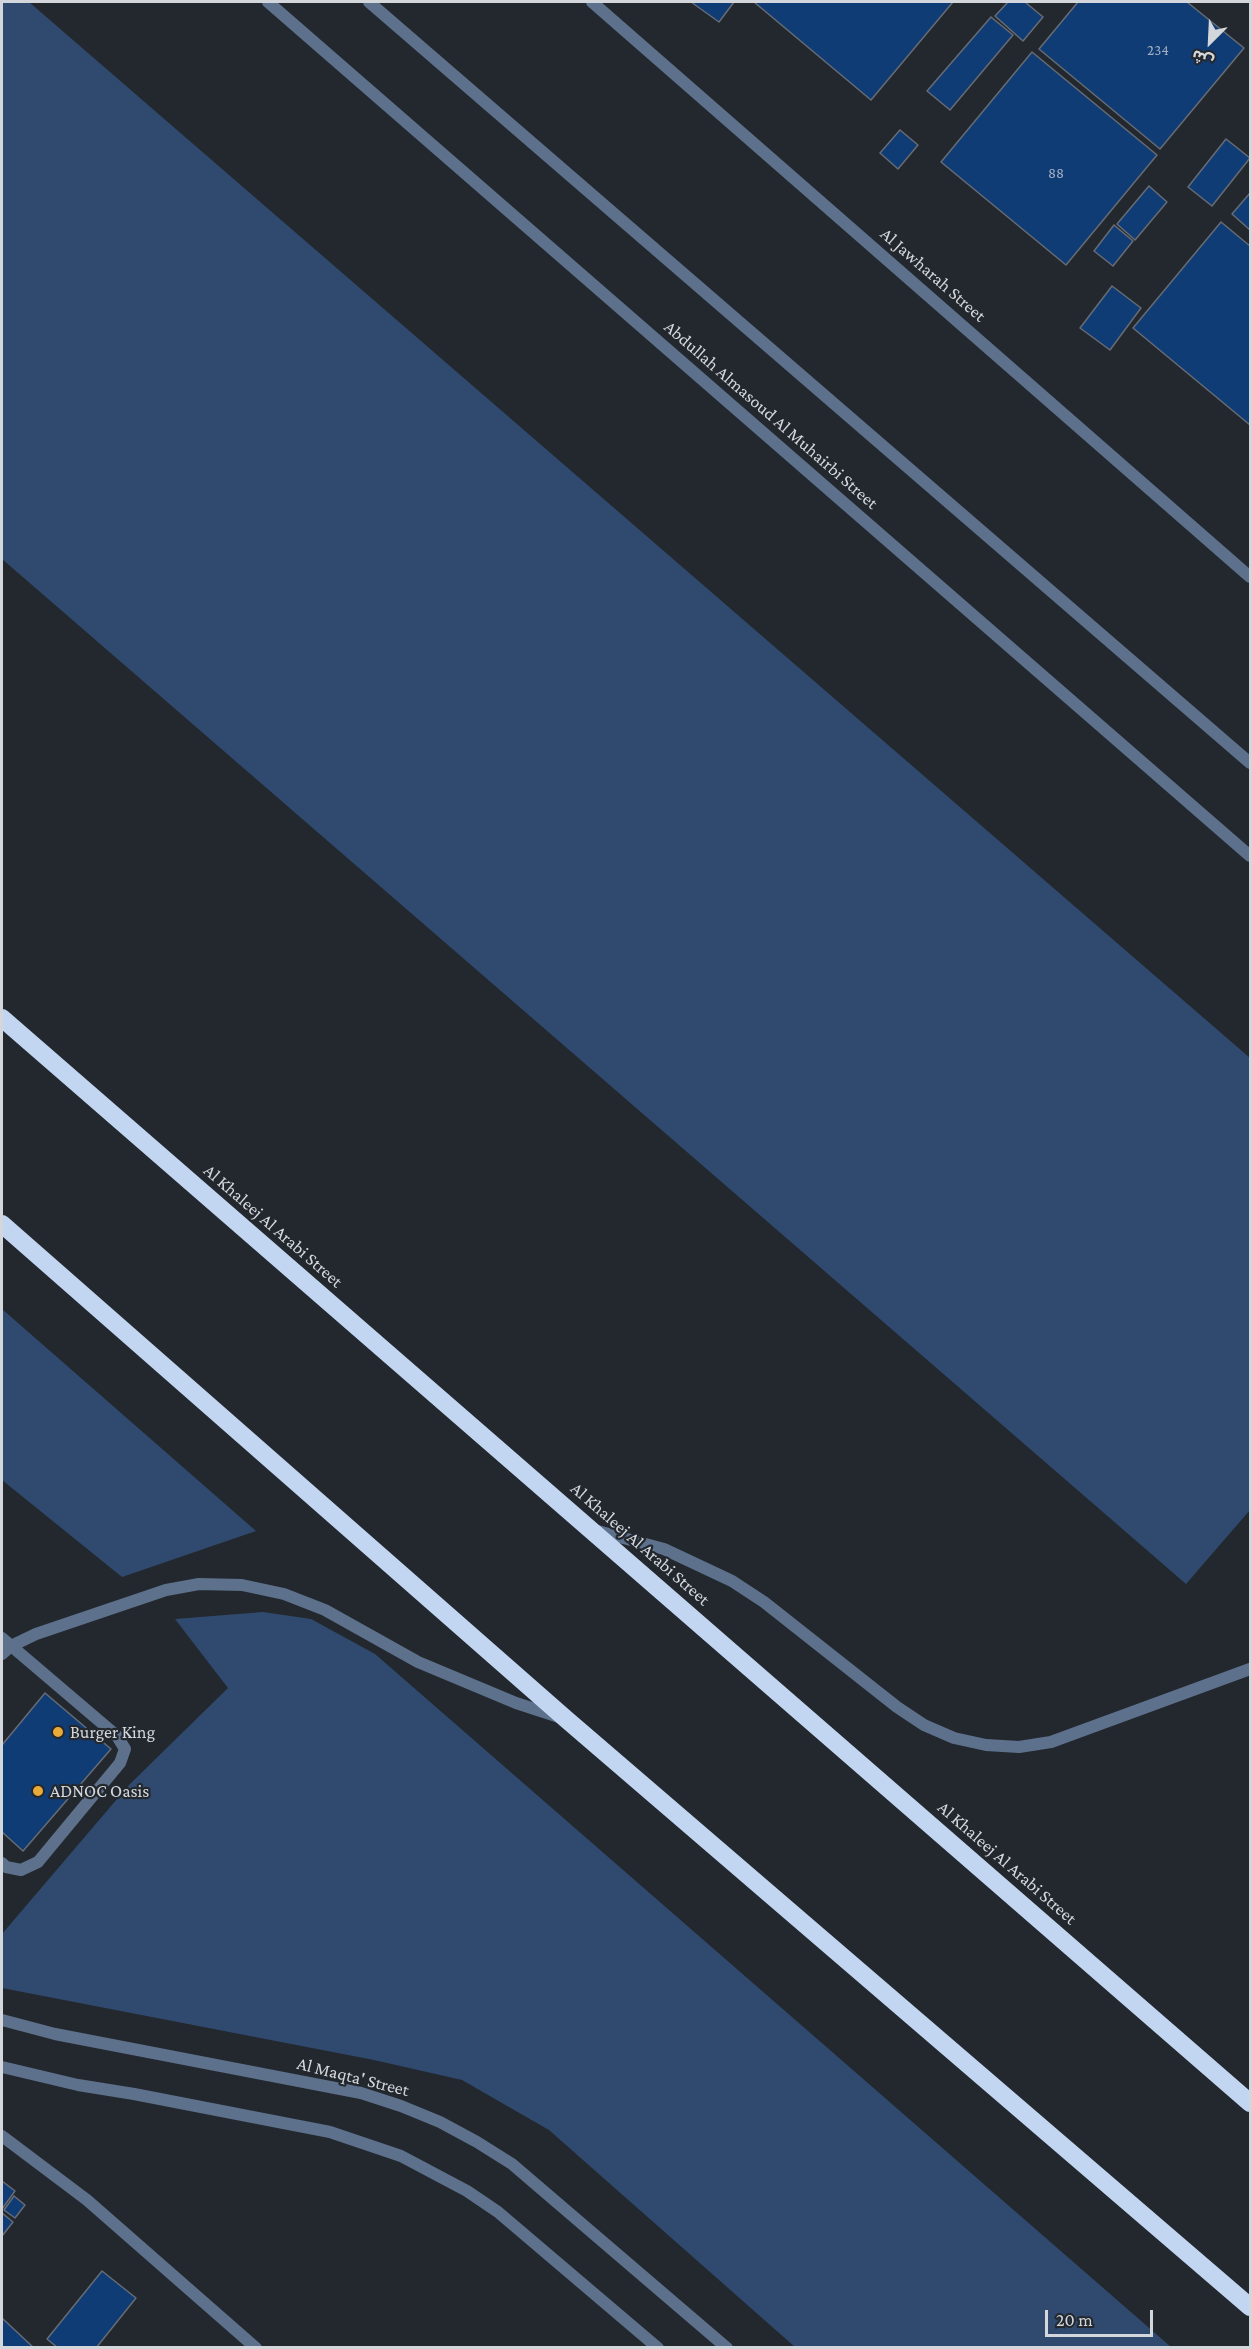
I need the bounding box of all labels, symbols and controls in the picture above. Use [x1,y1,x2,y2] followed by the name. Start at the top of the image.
[1180,12,1240,72] north arrow
[1147,41,1169,59] house number: 234
[1189,47,1216,71] text: ش
[1048,164,1064,182] house number: 88
[876,223,990,327] street label: Al Jawharah Street
[659,316,883,514] street label: Abdullah Almasoud Al Muhairbi Street
[199,1160,347,1292] street label: Al Khaleej Al Arabi Street
[566,1478,714,1610] street label: Al Khaleej Al Arabi Street
[70,1721,155,1743] place label: Burger King
[51,1725,65,1739] marker: Burger King
[50,1780,149,1802] place label: ADNOC Oasis
[31,1784,45,1798] marker: ADNOC Oasis
[933,1797,1081,1929] street label: Al Khaleej Al Arabi Street
[295,2053,411,2101] street label: Al Maqta' Street
[1048,2298,1156,2336] scale bar
[1056,2310,1093,2330] text: 20 m

